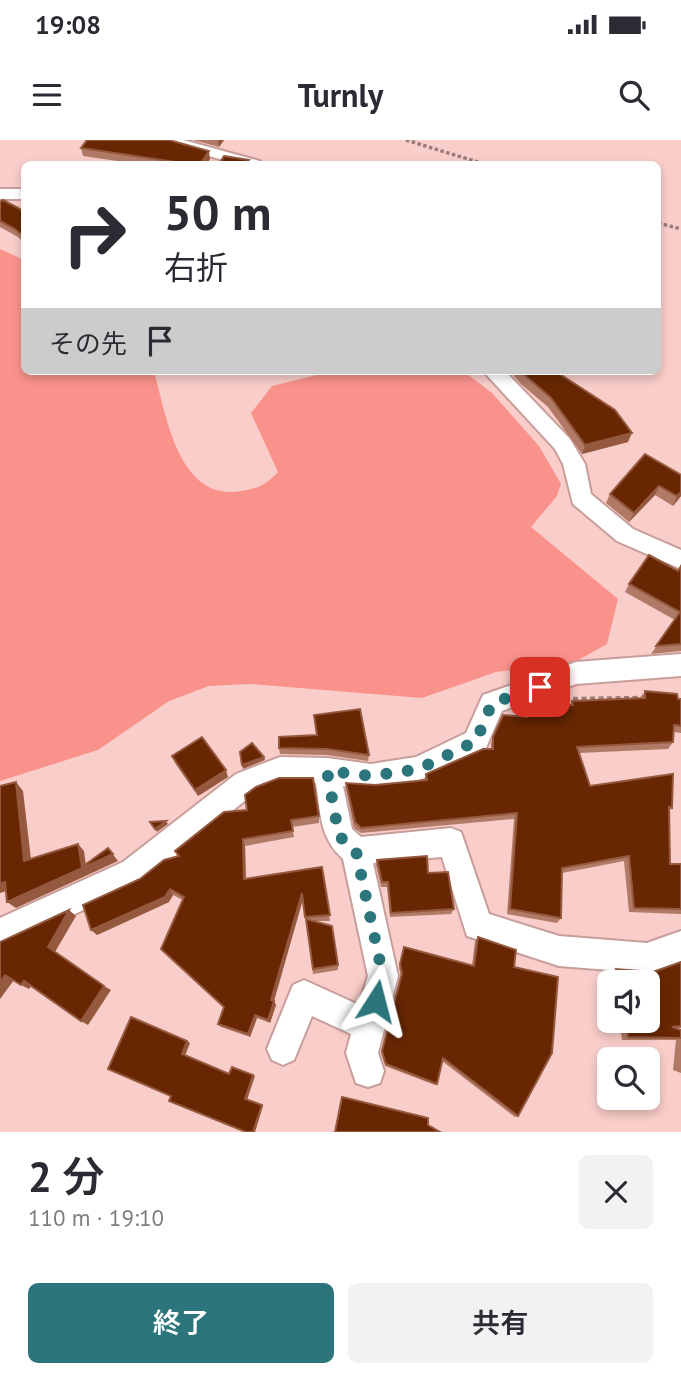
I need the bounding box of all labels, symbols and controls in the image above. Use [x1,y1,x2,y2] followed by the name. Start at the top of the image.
[35,8,101,41] text: 19:08
[298,74,383,116] text: Turnly
[28,76,66,114] icon: menu
[615,76,653,114] icon: search
[164,180,271,244] text: 50 m
[49,189,140,280] icon: right
[164,246,228,288] text: 右折
[141,322,179,360] icon: arrive
[49,327,127,360] text: その先
[510,657,570,717] pin
[521,668,559,706] icon: arrive
[339,964,413,1038] position arrow
[597,970,660,1110] map controls
[597,970,660,1033] button: sound
[597,1047,660,1110] button: search
[28,1149,104,1204] text: 2 分
[579,1155,653,1229] button: close
[28,1203,164,1232] text: 110 m · 19:10
[28,1283,334,1363] button: 終了
[348,1283,653,1363] button: 共有

